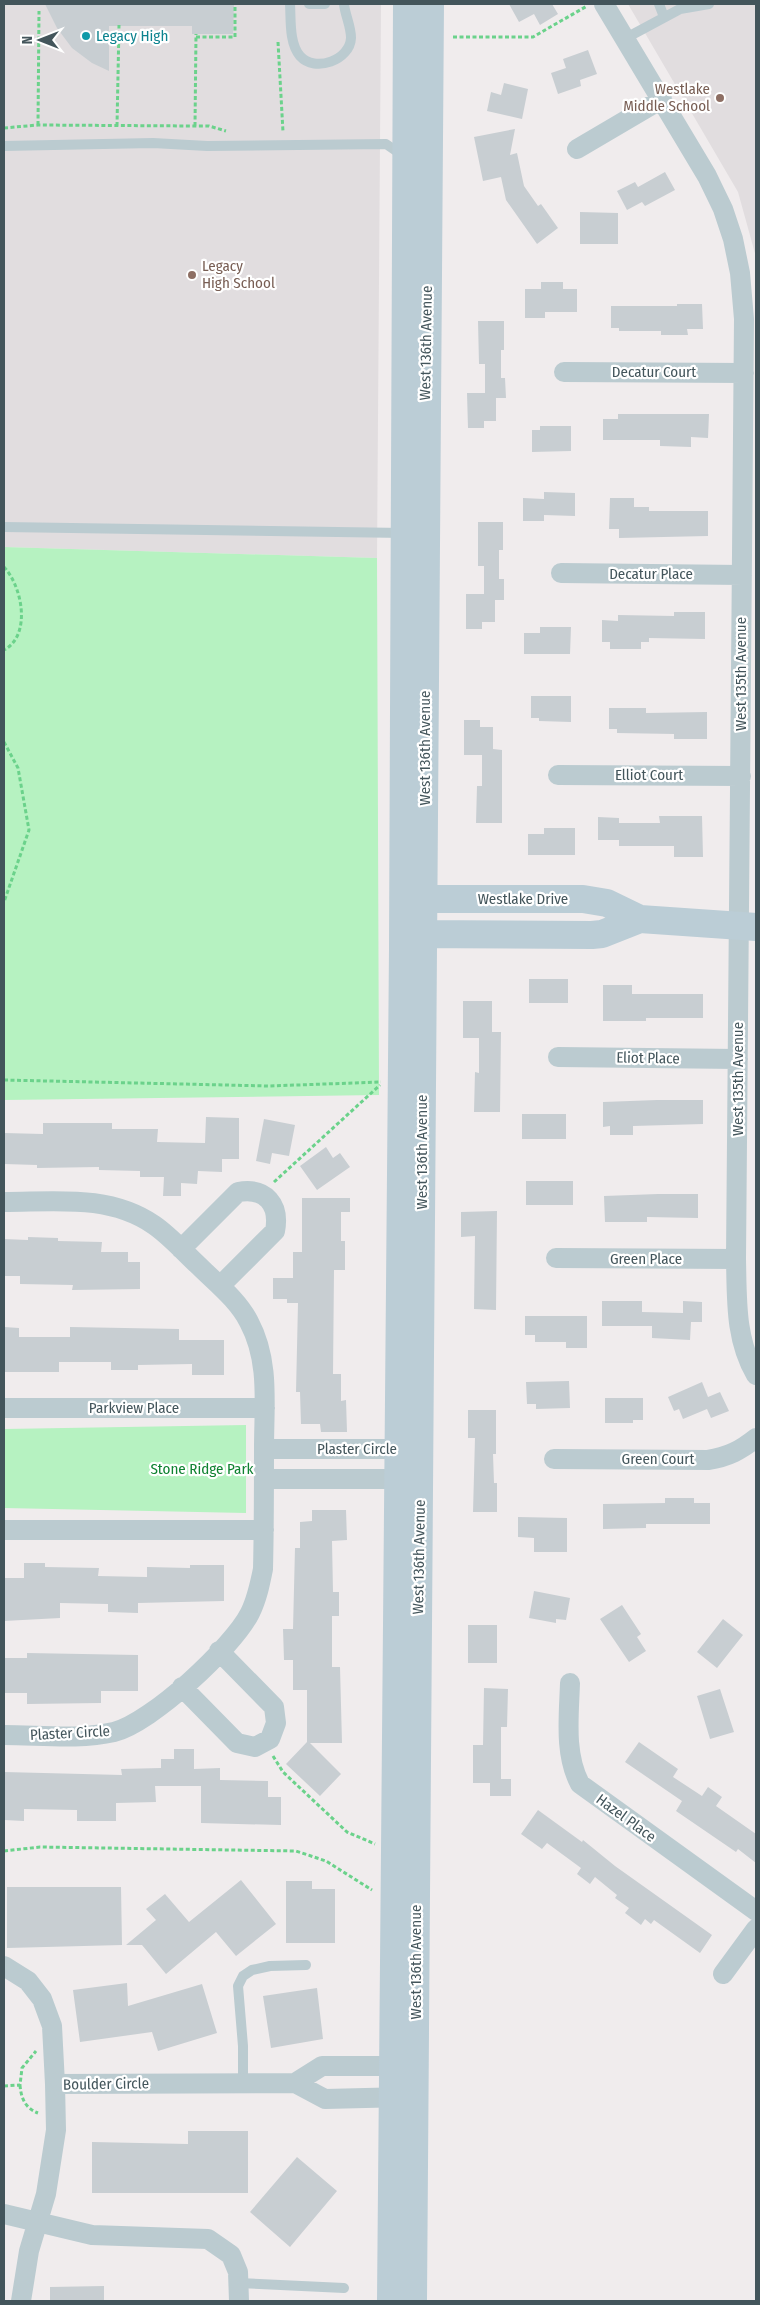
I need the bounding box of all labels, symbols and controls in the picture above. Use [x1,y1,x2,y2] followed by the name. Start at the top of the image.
[15,15,65,65] north arrow
[96,27,168,45] place label: Legacy High
[80,30,92,42] marker: Legacy High
[19,36,36,44] text: N
[623,80,710,115] place label: Westlake Middle School
[714,92,726,104] marker: Westlake Middle School
[202,257,275,292] place label: Legacy High School
[186,269,198,281] marker: Legacy High School
[416,285,436,401] street label: West 136th Avenue
[612,363,696,381] street label: Decatur Court
[609,565,693,583] street label: Decatur Place
[732,617,750,731] street label: West 135th Avenue
[416,691,434,805] street label: West 136th Avenue
[615,766,683,784] street label: Elliot Court
[478,890,568,908] street label: Westlake Drive
[729,1022,747,1136] street label: West 135th Avenue
[616,1048,680,1068] street label: Eliot Place
[413,1095,431,1209] street label: West 136th Avenue
[610,1250,682,1268] street label: Green Place
[89,1399,179,1417] street label: Parkview Place
[317,1440,397,1458] street label: Plaster Circle
[622,1450,695,1468] street label: Green Court
[150,1460,254,1478] park label: Stone Ridge Park
[409,1499,429,1615] street label: West 136th Avenue
[30,1722,110,1744] street label: Plaster Circle
[593,1790,659,1846] street label: Hazel Place
[407,1905,425,2019] street label: West 136th Avenue
[63,2074,149,2094] street label: Boulder Circle

